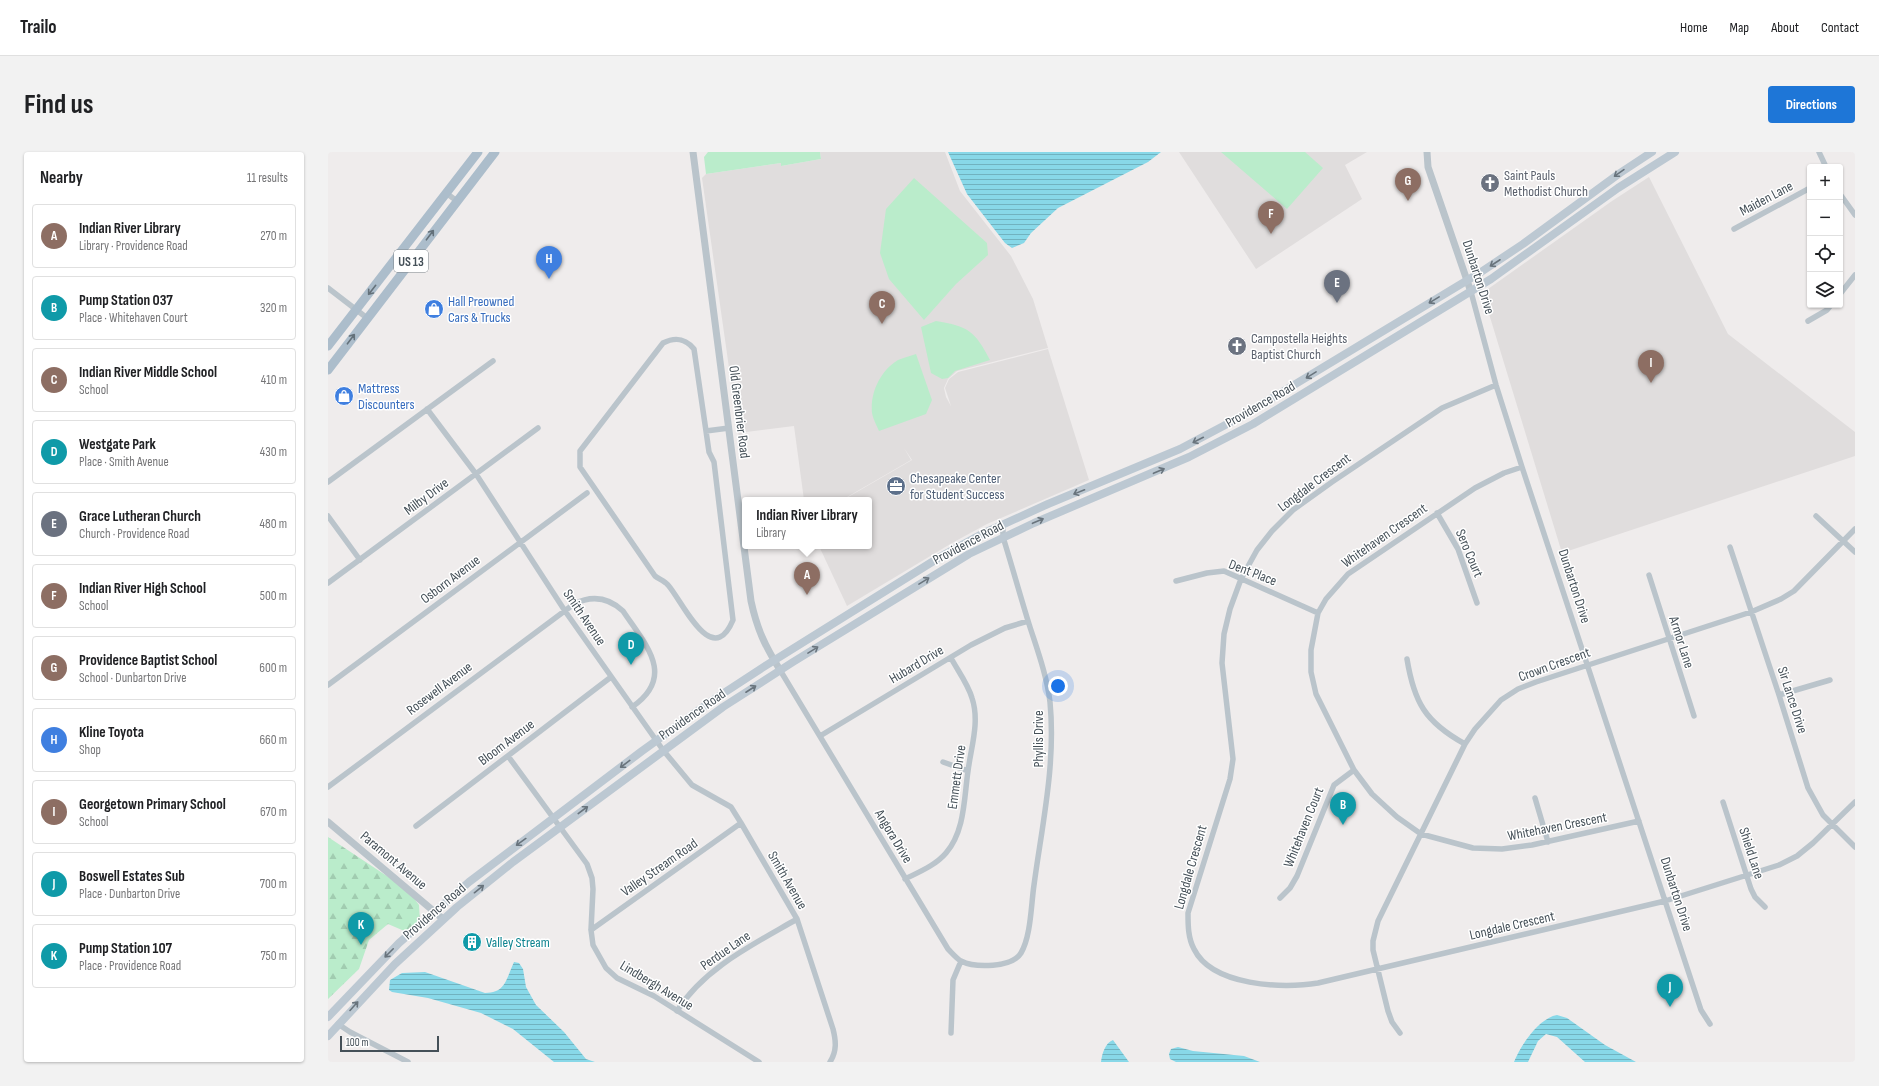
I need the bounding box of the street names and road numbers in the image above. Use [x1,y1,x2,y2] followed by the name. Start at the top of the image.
[1737,177,1796,220] street label: Maiden Lane
[1459,238,1498,316] street label: Dunbarton Drive
[394,250,428,272] road number: US 13
[725,365,754,460] street label: Old Greenbrier Road
[1222,378,1298,431] street label: Providence Road
[1275,450,1354,515] street label: Longdale Crescent
[401,474,452,519] street label: Milby Drive
[1338,500,1430,571] street label: Whitehaven Crescent
[930,517,1007,568] street label: Providence Road
[1452,527,1487,580] street label: Sero Court
[1555,547,1594,625] street label: Dunbarton Drive
[417,552,483,607] street label: Osborn Avenue
[1226,556,1279,589] street label: Dent Place
[560,586,610,649] street label: Smith Avenue
[1665,613,1698,670] street label: Armor Lane
[886,642,947,687] street label: Hubard Drive
[1516,644,1592,685] street label: Crown Crescent
[403,658,475,719] street label: Rosewell Avenue
[1774,665,1811,736] street label: Sir Lance Drive
[656,685,729,744] street label: Providence Road
[1030,710,1047,768] street label: Phyllis Drive
[475,716,538,769] street label: Bloom Avenue
[944,744,969,810] street label: Emmett Drive
[1280,785,1327,870] street label: Whitehaven Court
[870,806,916,866] street label: Angora Drive
[1506,809,1608,844] street label: Whitehaven Crescent
[1170,823,1211,911] street label: Longdale Crescent
[1735,825,1768,881] street label: Shield Lane
[357,828,431,893] street label: Paramont Avenue
[618,835,701,900] street label: Valley Stream Road
[764,848,811,912] street label: Smith Avenue
[1657,855,1696,933] street label: Dunbarton Drive
[399,879,469,943] street label: Providence Road
[1468,907,1556,944] street label: Longdale Crescent
[697,927,754,974] street label: Perdue Lane
[617,957,697,1014] street label: Lindbergh Avenue

